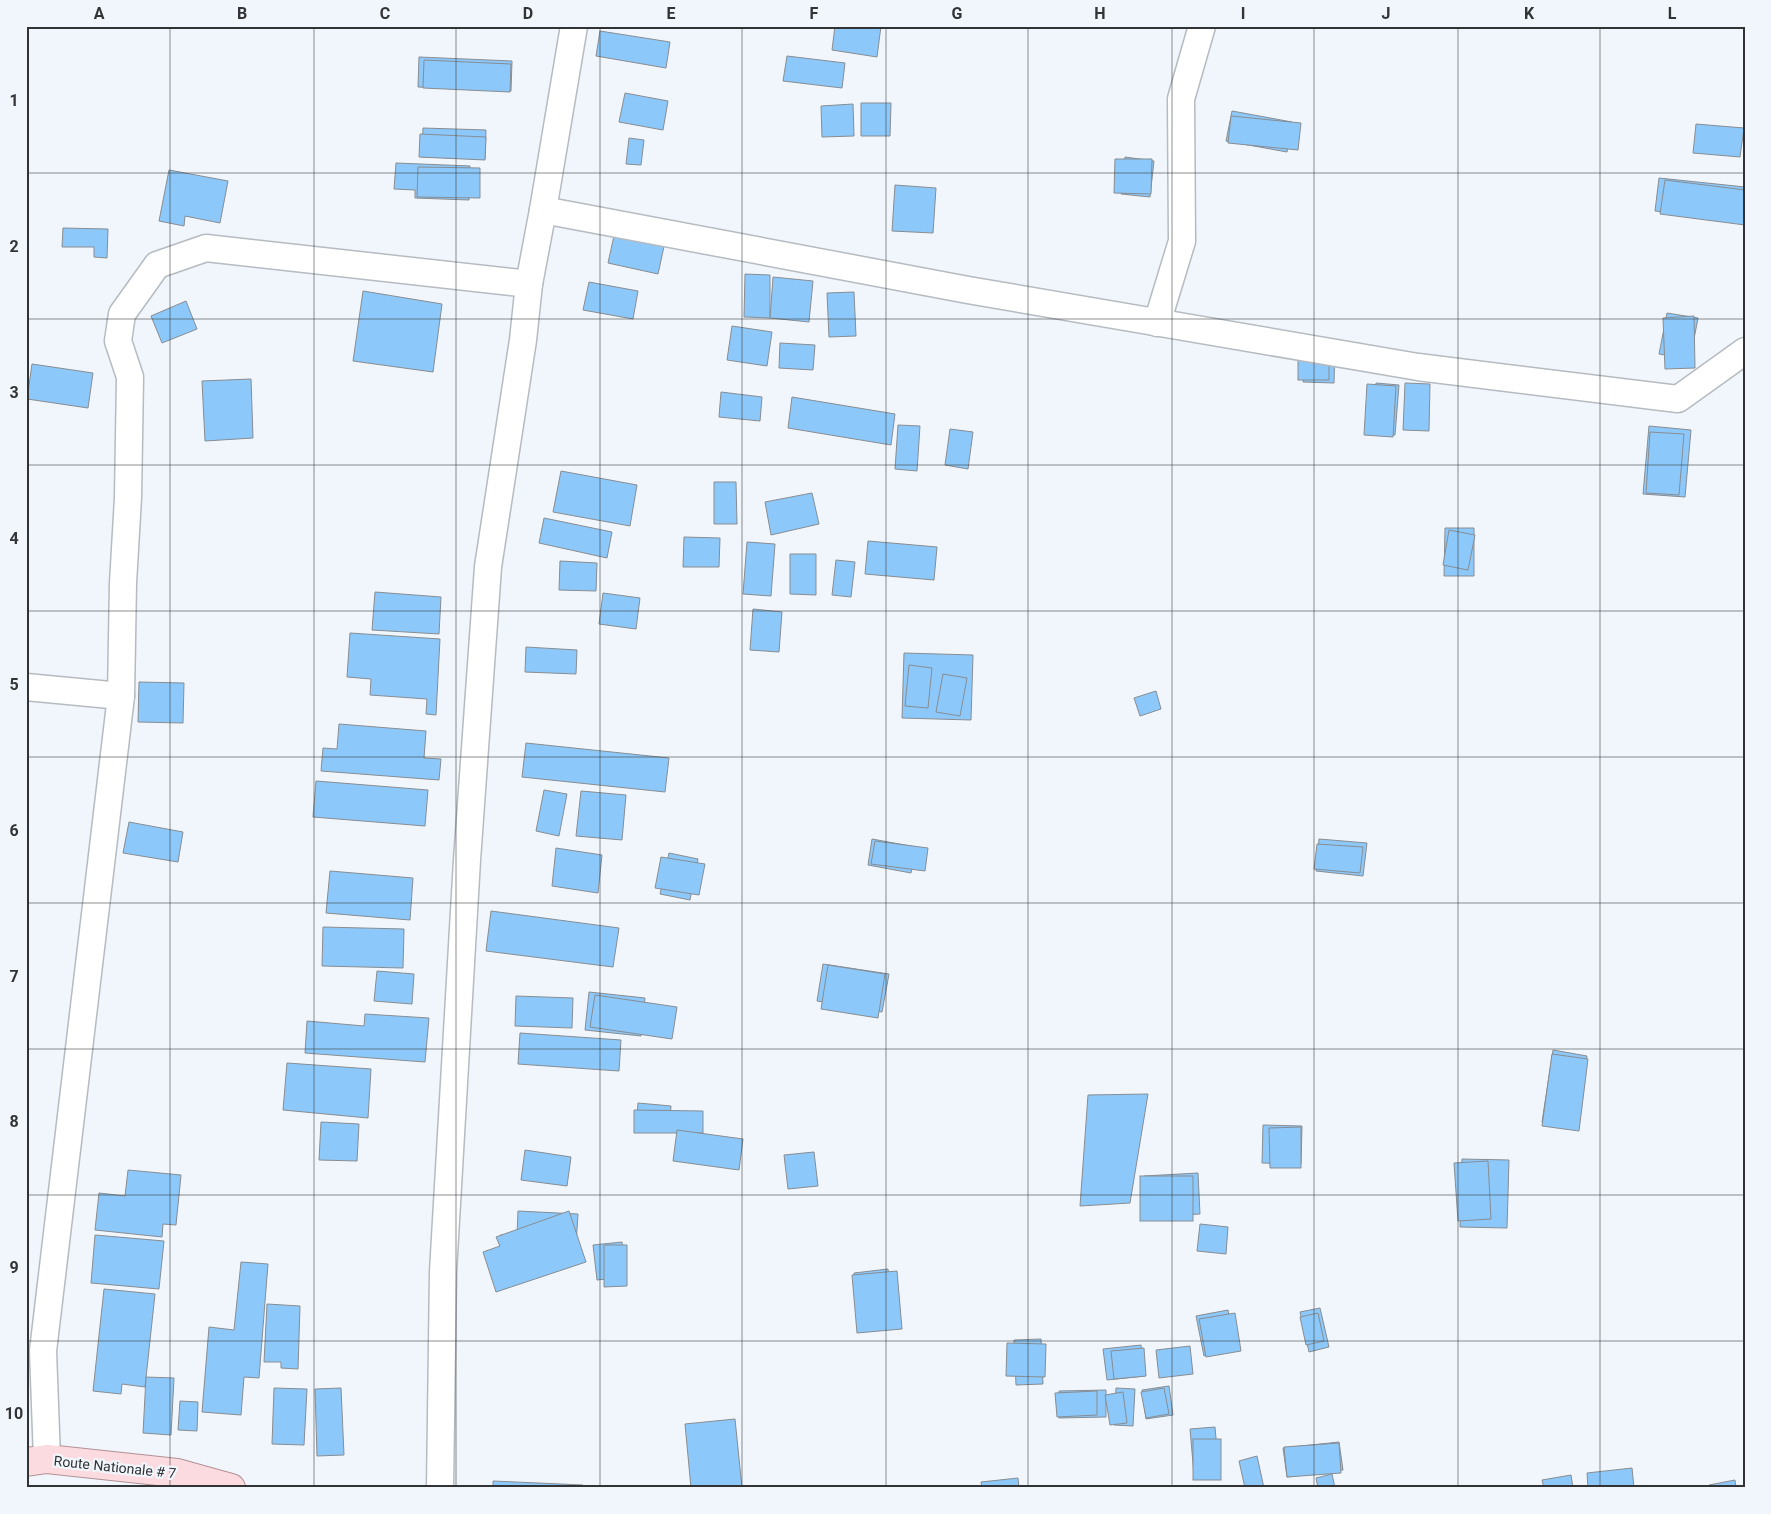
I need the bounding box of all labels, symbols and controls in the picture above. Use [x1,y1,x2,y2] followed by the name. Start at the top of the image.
[94,4,105,23] text: A
[237,4,247,23] text: B
[380,4,390,23] text: C
[523,4,533,23] text: D
[667,4,676,23] text: E
[810,4,819,23] text: F
[952,4,963,23] text: G
[1094,4,1106,23] text: H
[1241,4,1245,23] text: I
[1382,4,1390,23] text: J
[1524,4,1535,23] text: K
[1668,4,1677,23] text: L
[9,91,19,110] text: 1
[9,237,19,256] text: 2
[9,383,19,402] text: 3
[9,529,19,548] text: 4
[9,675,19,694] text: 5
[9,821,19,840] text: 6
[9,967,19,986] text: 7
[9,1112,19,1131] text: 8
[9,1258,19,1277] text: 9
[5,1404,23,1423] text: 10
[53,1453,177,1481] street label: Route Nationale # 7

